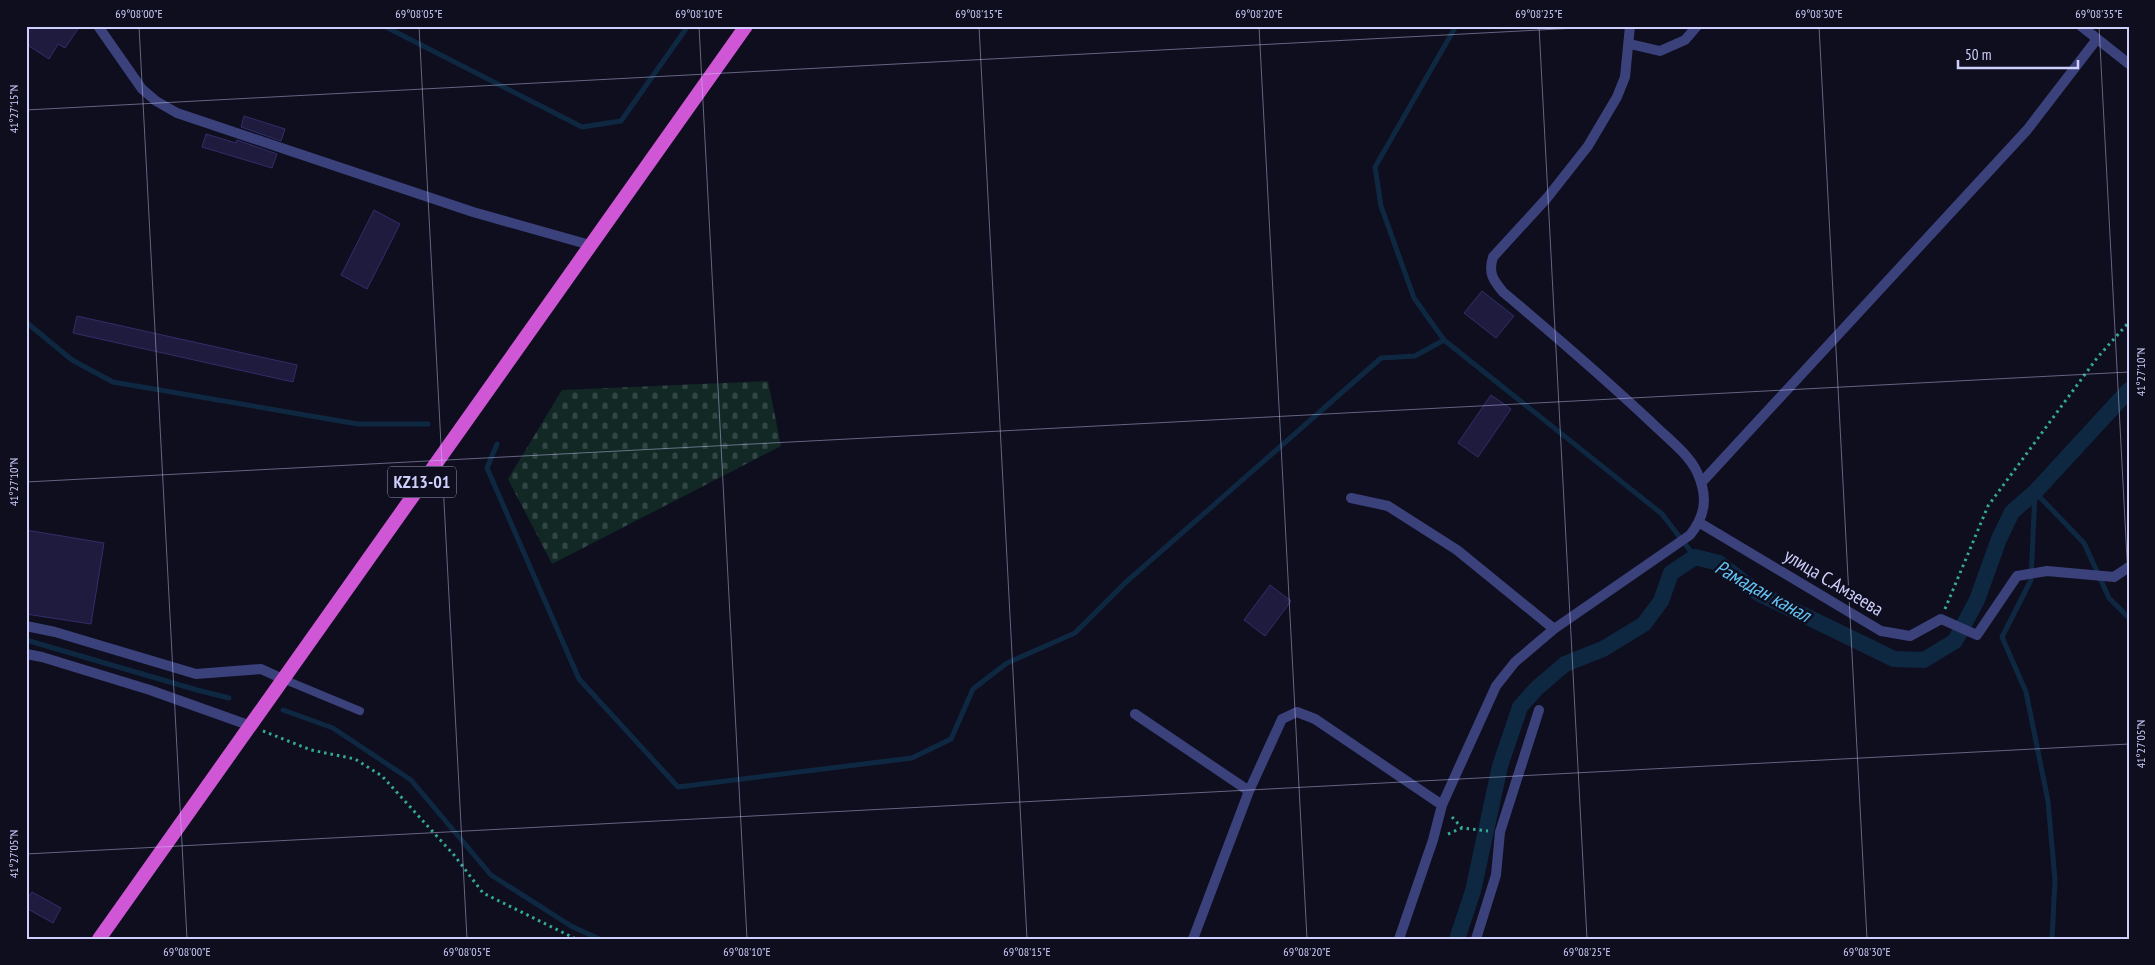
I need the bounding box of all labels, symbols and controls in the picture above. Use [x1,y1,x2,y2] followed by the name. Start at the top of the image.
[115,6,163,21] text: 69°08'00"E
[395,6,443,21] text: 69°08'05"E
[675,6,723,21] text: 69°08'10"E
[955,6,1003,21] text: 69°08'15"E
[1235,6,1283,21] text: 69°08'20"E
[1515,6,1563,21] text: 69°08'25"E
[1795,6,1843,21] text: 69°08'30"E
[2075,6,2123,21] text: 69°08'35"E
[1958,38,2078,70] scale bar
[1965,45,1991,64] text: 50 m
[6,85,21,133] text: 41°27'15"N
[2133,348,2148,396] text: 41°27'10"N
[6,458,21,506] text: 41°27'10"N
[388,467,456,498] road number: KZ13-01
[1780,543,1888,621] street label: улица С.Амзеева
[1711,554,1817,629] water label: Рамадан канал
[2133,720,2148,768] text: 41°27'05"N
[6,830,21,878] text: 41°27'05"N
[163,944,211,959] text: 69°08'00"E
[443,944,491,959] text: 69°08'05"E
[723,944,771,959] text: 69°08'10"E
[1003,944,1051,959] text: 69°08'15"E
[1283,944,1331,959] text: 69°08'20"E
[1563,944,1611,959] text: 69°08'25"E
[1843,944,1891,959] text: 69°08'30"E

